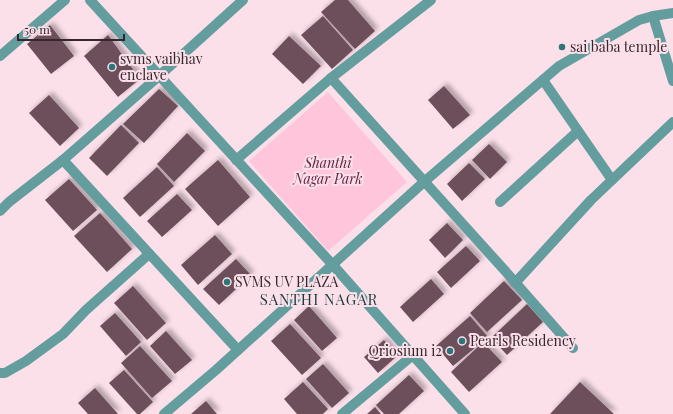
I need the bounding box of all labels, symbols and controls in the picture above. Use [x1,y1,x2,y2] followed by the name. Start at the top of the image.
[18,16,124,42] scale bar
[24,21,50,37] text: 50 m
[570,37,667,56] place label: sai baba temple
[557,42,567,52] marker: sai baba temple
[120,49,203,84] place label: svms vaibhav enclave
[107,62,117,72] marker: svms vaibhav enclave
[292,153,362,188] park label: Shanthi Nagar Park
[235,272,339,291] place label: SVMS UV PLAZA
[222,277,232,287] marker: SVMS UV PLAZA
[260,289,378,309] district label: SANTHI NAGAR
[470,331,576,350] place label: Pearls Residency
[457,336,467,346] marker: Pearls Residency
[368,341,442,360] place label: Qriosium i2
[445,346,455,356] marker: Qriosium i2

